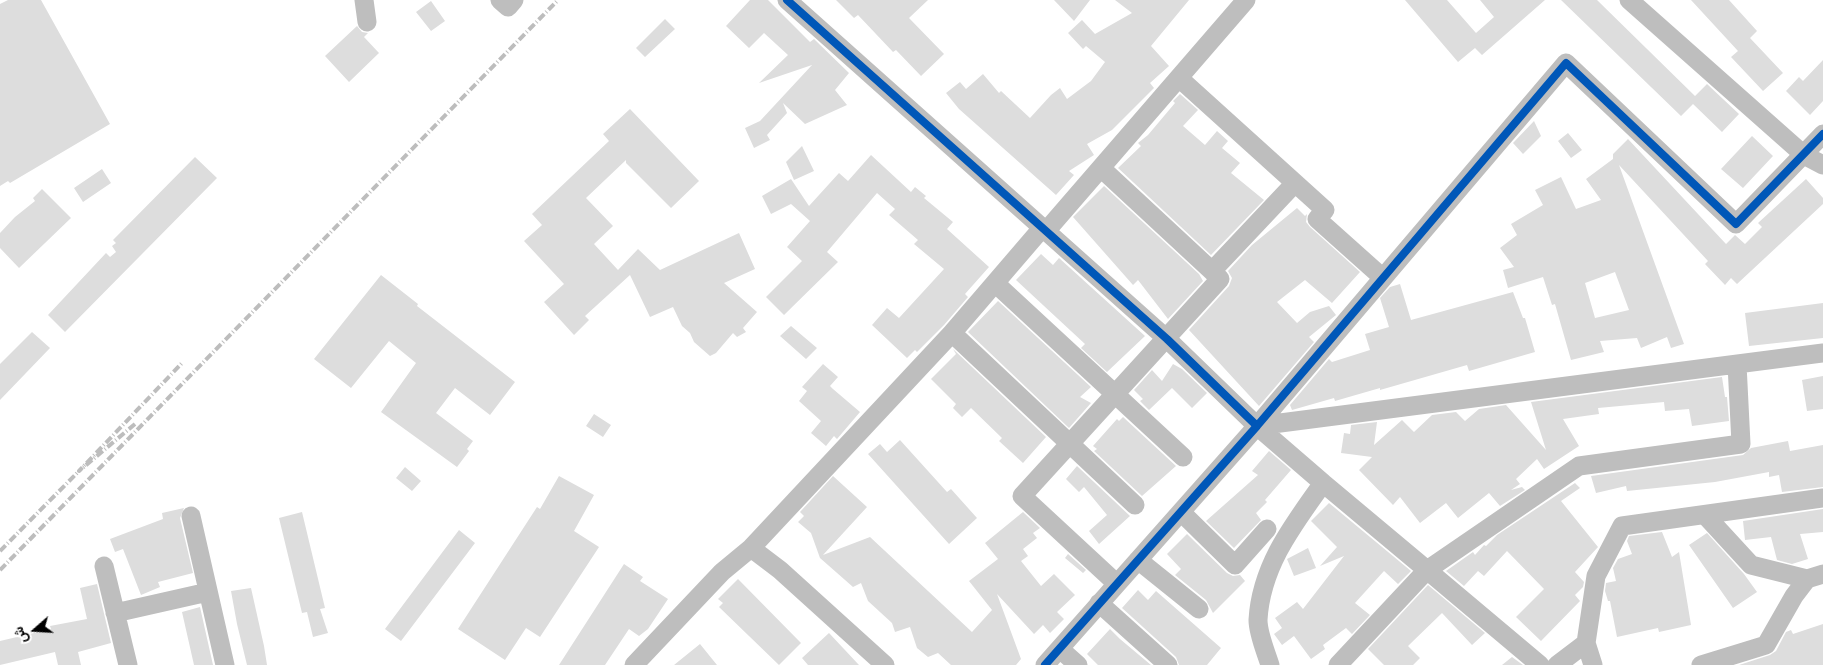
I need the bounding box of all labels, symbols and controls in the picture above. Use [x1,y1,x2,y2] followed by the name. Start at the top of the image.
[10,605,60,655] north arrow
[9,624,32,646] text: ش

